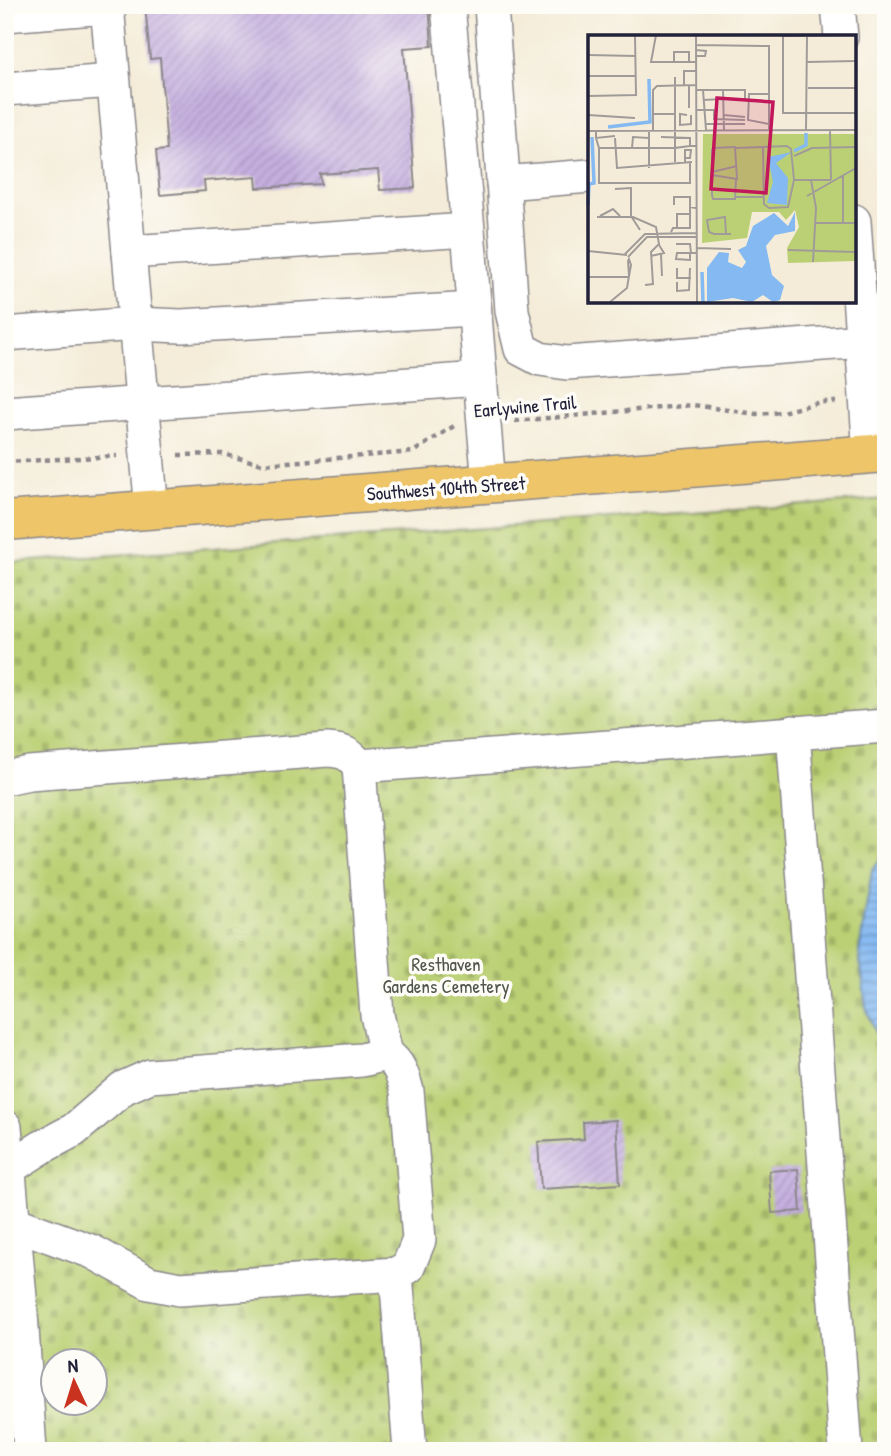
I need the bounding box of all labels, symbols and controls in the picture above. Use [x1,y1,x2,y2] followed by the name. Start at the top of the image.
[588,35,856,303] inset map
[473,388,578,423] street label: Earlywine Trail
[366,469,527,507] street label: Southwest 104th Street
[382,951,510,999] park label: Resthaven Gardens Cemetery
[38,1348,108,1418] north arrow
[67,1352,79,1378] text: N

